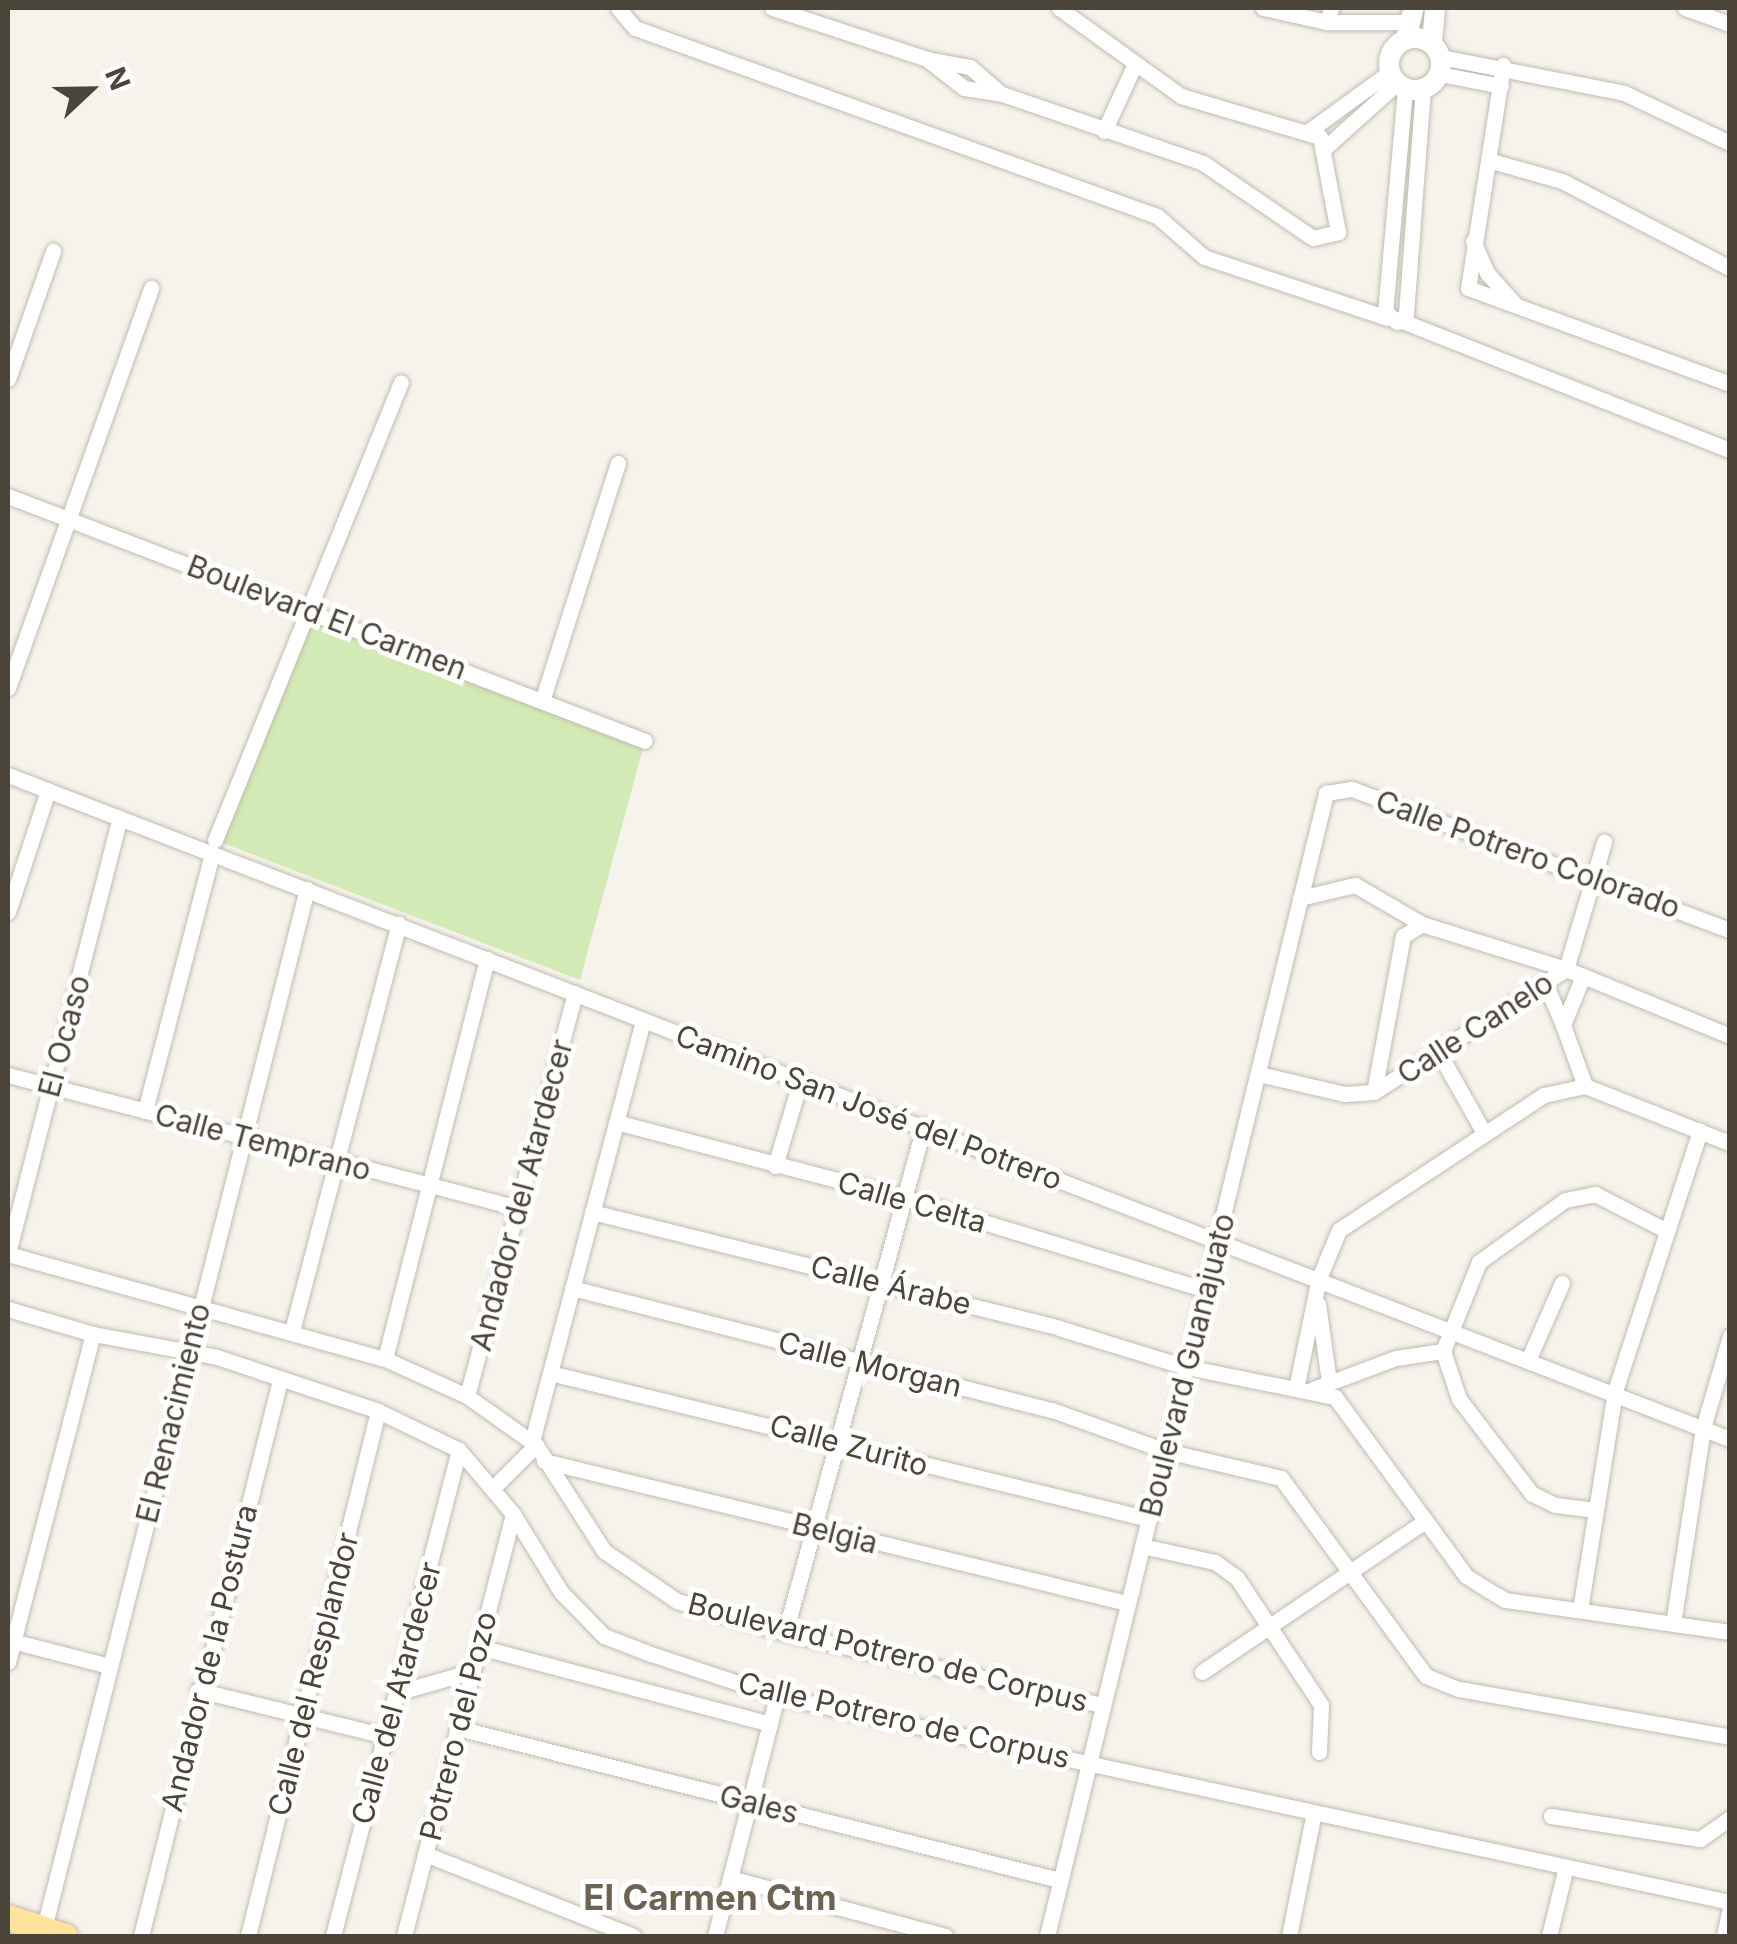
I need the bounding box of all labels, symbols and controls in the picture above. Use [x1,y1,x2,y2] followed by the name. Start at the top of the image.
[40,40,140,140] north arrow
[98,62,138,95] text: N
[182,547,472,687] street label: Boulevard El Carmen
[1371,782,1685,926] street label: Calle Potrero Colorado
[1390,964,1560,1092] street label: Calle Canelo
[30,971,98,1101] street label: El Ocaso
[671,1017,1067,1197] street label: Camino San José del Potrero
[462,1035,580,1355] street label: Andador del Atardecer
[151,1096,375,1188] street label: Calle Temprano
[833,1164,991,1240] street label: Calle Celta
[1132,1209,1242,1521] street label: Boulevard Guanajuato
[807,1248,975,1322] street label: Calle Árabe
[128,1299,218,1527] street label: El Renacimiento
[774,1324,966,1404] street label: Calle Morgan
[766,1407,932,1483] street label: Calle Zurito
[153,1501,265,1815] street label: Andador de la Postura
[788,1505,882,1561] street label: Belgia
[260,1529,366,1819] street label: Calle del Resplandor
[344,1558,448,1828] street label: Calle del Atardecer
[684,1585,1092,1719] street label: Boulevard Potrero de Corpus
[412,1608,504,1844] street label: Potrero del Pozo
[735,1664,1073,1776] street label: Calle Potrero de Corpus
[716,1777,802,1831] street label: Gales
[583,1876,837,1918] district label: El Carmen Ctm

